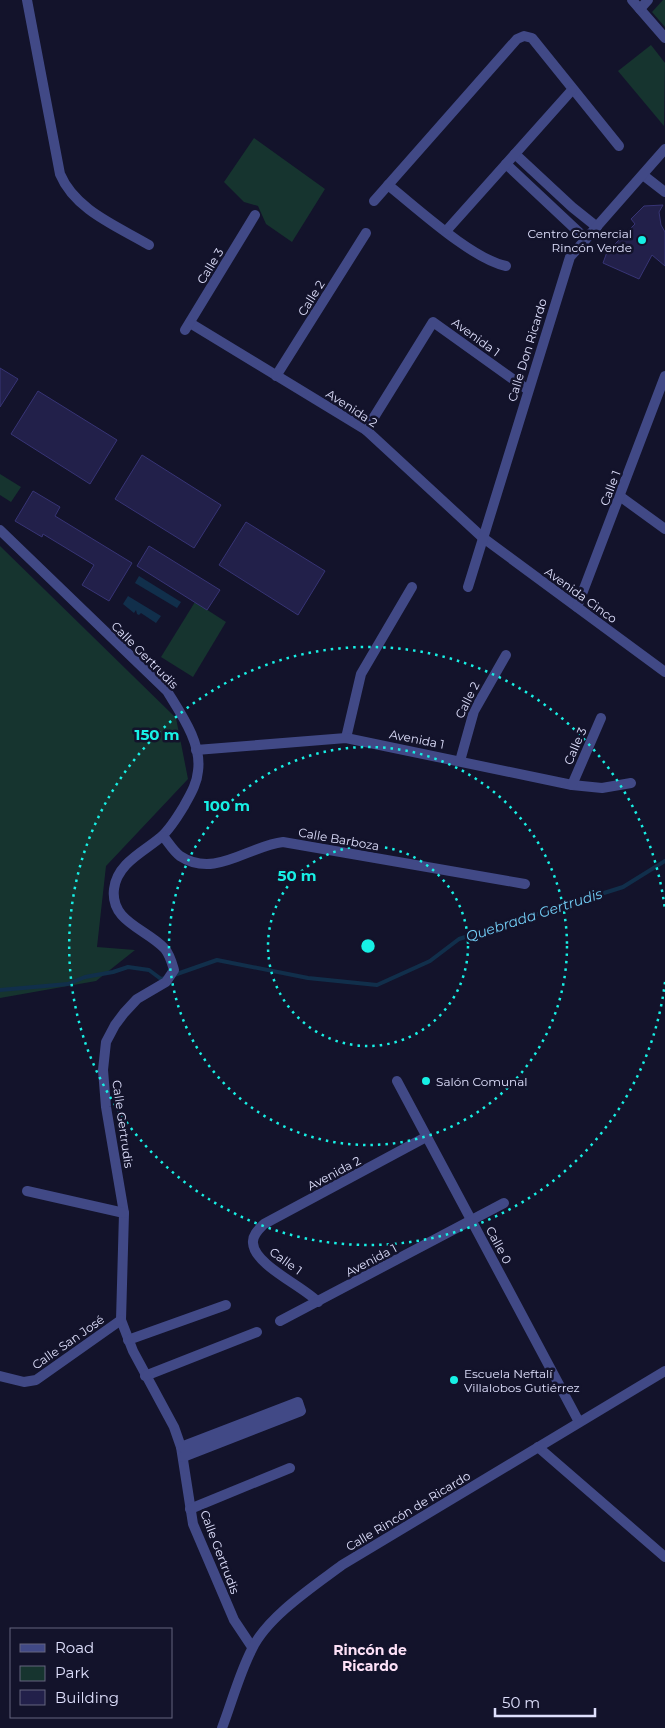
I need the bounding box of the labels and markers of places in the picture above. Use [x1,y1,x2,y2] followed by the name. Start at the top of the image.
[528,226,632,255] place label: Centro Comercial Rincón Verde
[636,234,648,246] marker: Centro Comercial Rincón Verde
[359,937,377,955] centre of rings
[436,1074,527,1089] place label: Salón Comunal
[420,1075,432,1087] marker: Salón Comunal
[464,1366,580,1395] place label: Escuela Neftalí Villalobos Gutiérrez
[448,1374,460,1386] marker: Escuela Neftalí Villalobos Gutiérrez

